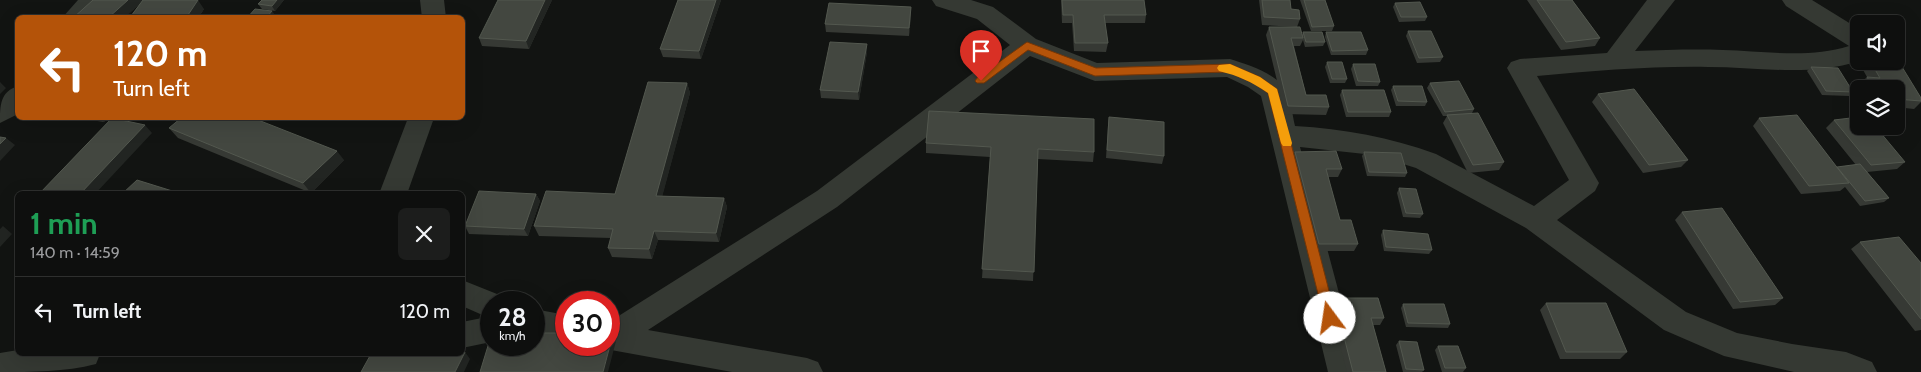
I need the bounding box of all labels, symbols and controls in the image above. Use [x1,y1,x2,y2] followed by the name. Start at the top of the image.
[1850,15,1905,135] map controls
[1850,15,1905,70] button: sound
[960,30,1002,81] pin
[113,32,207,75] text: 120 m
[30,35,95,100] icon: left
[967,37,995,65] icon: arrive
[113,75,190,102] text: Turn left
[1850,80,1905,135] button: layers
[30,205,98,242] text: 1 min
[398,208,450,260] button: close
[30,243,120,262] text: 140 m · 14:59
[555,291,620,356] speed limit sign: 30
[1303,291,1355,343] position arrow
[30,298,58,326] icon: left
[73,300,141,323] text: Turn left
[400,300,450,323] text: 120 m
[498,302,527,332] text: 28
[499,328,526,343] text: km/h

